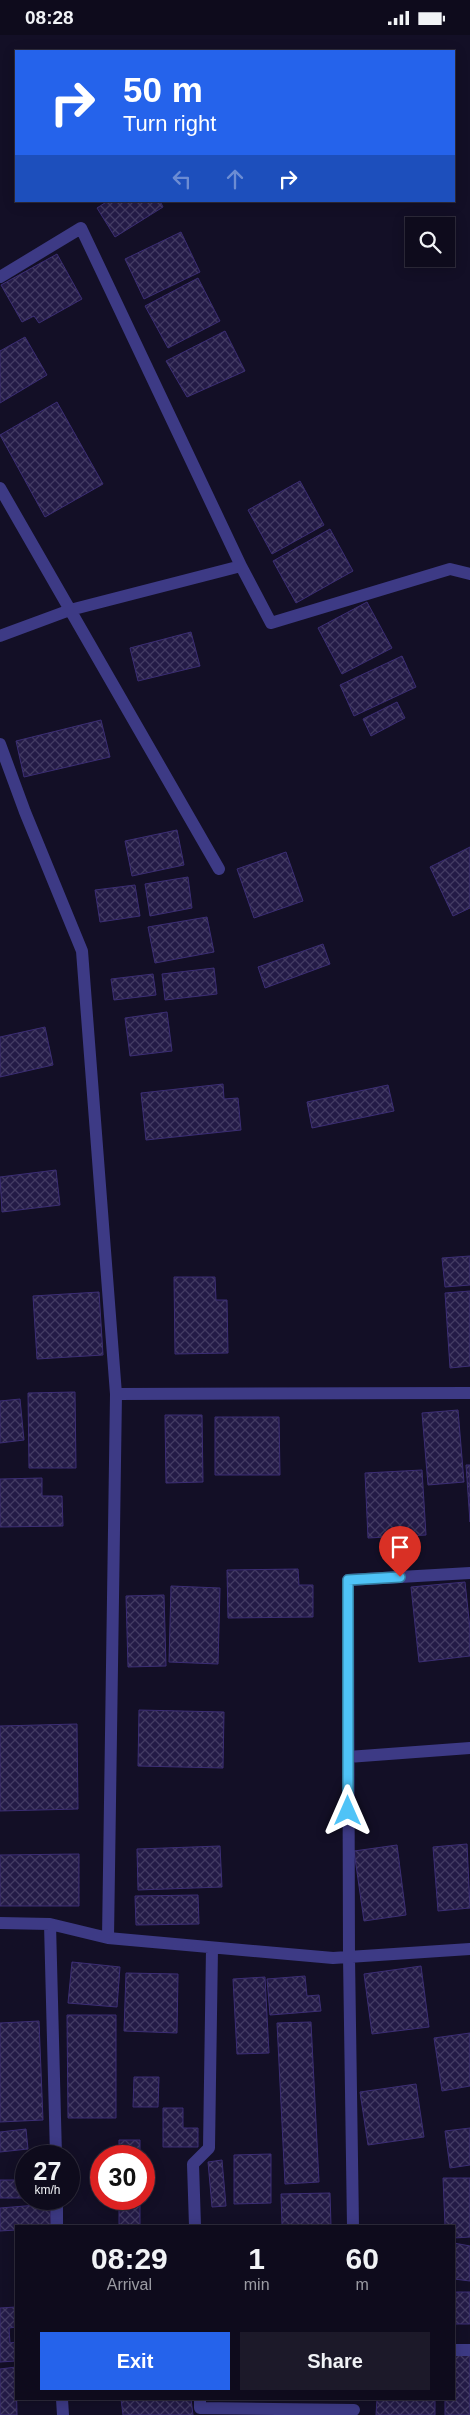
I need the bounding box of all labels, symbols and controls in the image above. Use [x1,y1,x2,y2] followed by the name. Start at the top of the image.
[25,7,74,28] text: 08:28
[40,70,105,135] icon: right
[123,70,203,109] text: 50 m
[123,111,216,136] text: Turn right
[168,165,196,193] icon: left
[221,165,249,193] icon: ahead
[274,165,302,193] icon: right
[405,217,455,267] map controls
[405,217,455,267] button: search
[379,1526,421,1577] pin
[386,1533,414,1561] icon: arrive
[321,1784,373,1836] position arrow
[90,2145,155,2210] speed limit sign: 30
[34,2157,61,2185] text: 27
[34,2183,61,2197] text: km/h
[91,2242,168,2275] text: 08:29
[248,2242,265,2275] text: 1
[346,2242,379,2275] text: 60
[107,2276,152,2293] text: Arrival
[244,2276,270,2293] text: min
[356,2276,369,2293] text: m
[40,2332,230,2390] button: Exit
[240,2332,430,2390] button: Share

